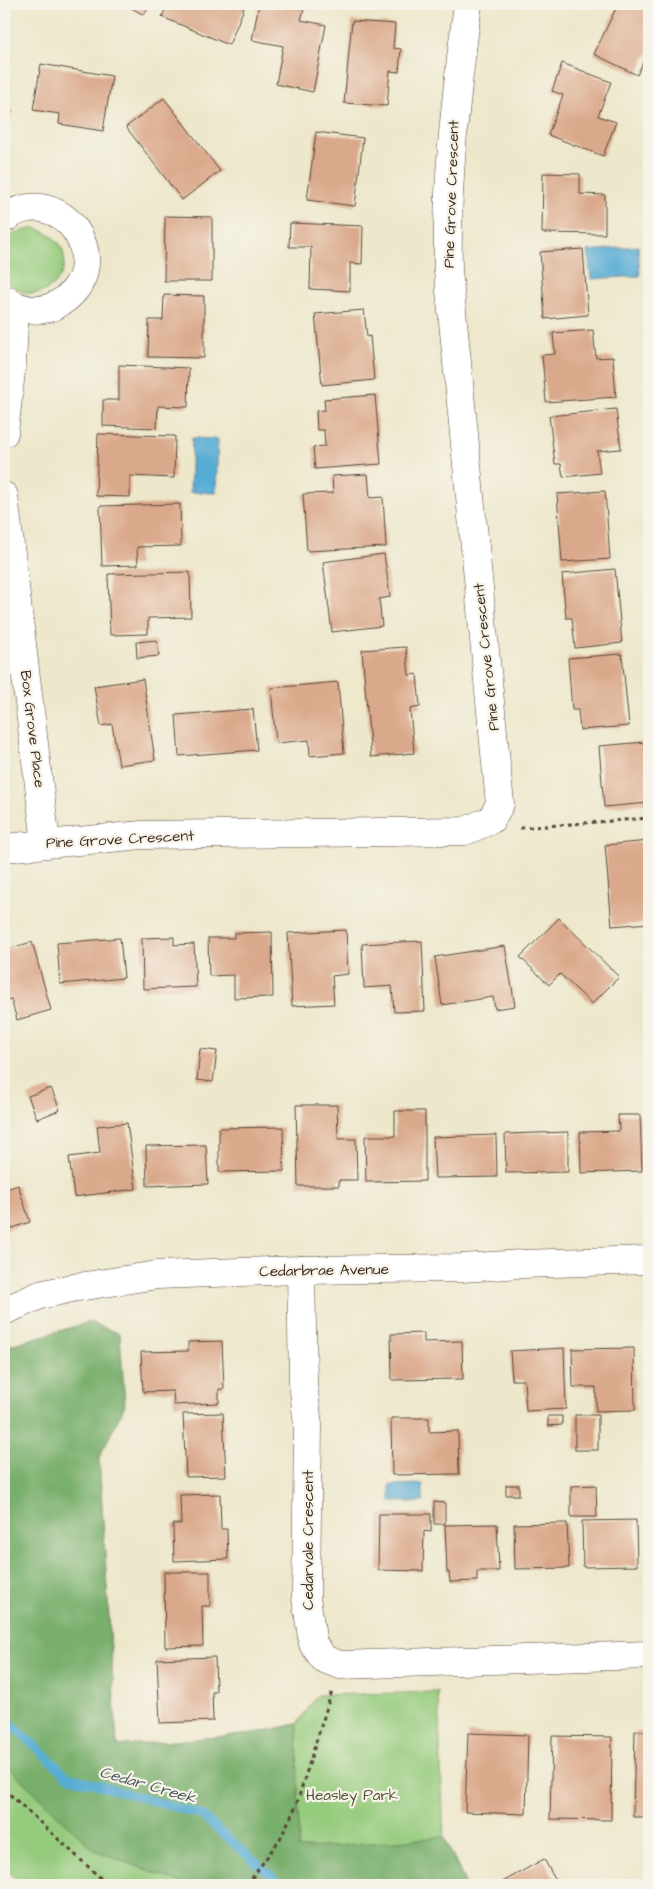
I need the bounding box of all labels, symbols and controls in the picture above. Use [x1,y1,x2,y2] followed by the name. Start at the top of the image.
[438,120,465,268] street label: Pine Grove Crescent
[468,582,505,732] street label: Pine Grove Crescent
[15,669,50,789] street label: Box Grove Place
[45,825,195,854] street label: Pine Grove Crescent
[259,1259,389,1282] street label: Cedarbrae Avenue
[298,1470,319,1610] street label: Cedarvale Crescent
[97,1761,199,1809] water label: Cedar Creek
[306,1785,398,1807] park label: Heasley Park

